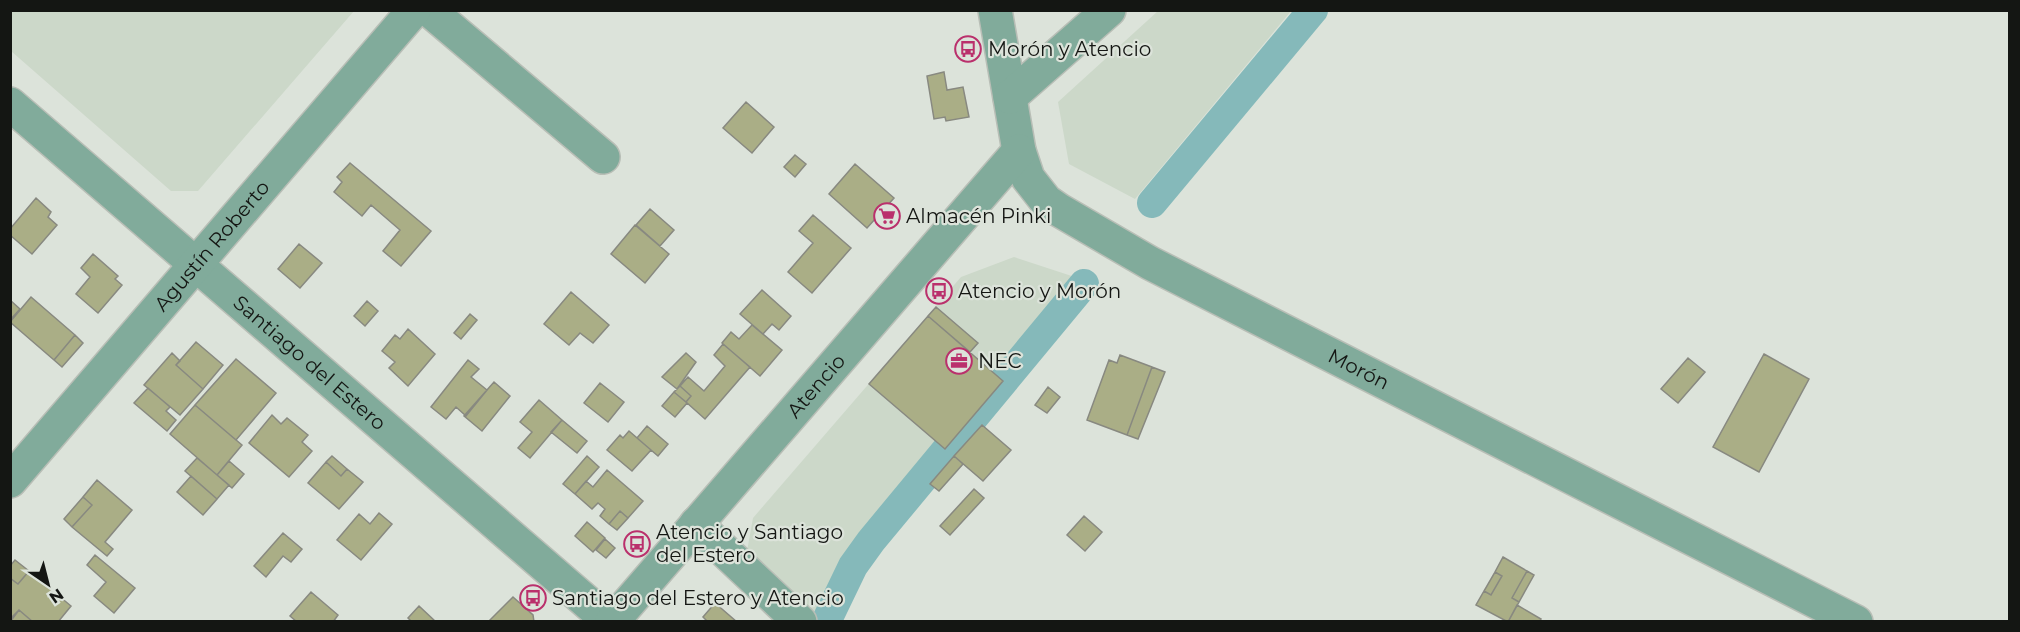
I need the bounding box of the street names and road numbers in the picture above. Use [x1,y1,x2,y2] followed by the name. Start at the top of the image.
[149,175,275,316] street label: Agustín Roberto
[229,290,391,435] street label: Santiago del Estero
[1324,344,1393,395] street label: Morón
[782,349,850,423] street label: Atencio

